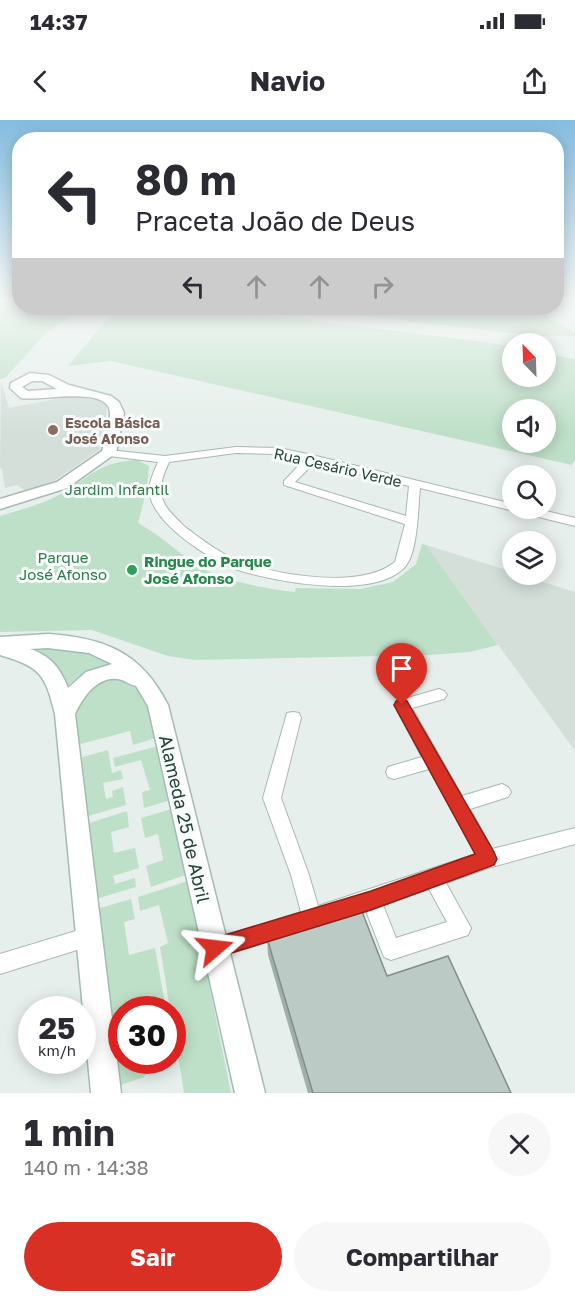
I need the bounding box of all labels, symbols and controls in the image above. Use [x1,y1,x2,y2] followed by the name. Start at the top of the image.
[30,8,88,35] text: 14:37
[24,65,57,98] icon: back
[250,65,325,97] text: Navio
[518,65,551,98] icon: share
[135,154,236,204] text: 80 m
[36,156,114,234] icon: left
[135,205,415,237] text: Praceta João de Deus
[177,270,210,303] icon: left
[240,270,273,303] icon: ahead
[303,270,336,303] icon: ahead
[366,270,399,303] icon: right
[502,333,556,387] north arrow
[502,333,556,585] map controls
[502,399,556,453] button: sound
[65,414,160,447] place label: Escola Básica José Afonso
[46,423,60,437] marker: Escola Básica José Afonso
[272,444,404,491] street label: Rua Cesário Verde
[502,465,556,519] button: search
[65,480,169,498] park label: Jardim Infantil
[502,531,556,585] button: layers
[19,548,107,583] park label: Parque José Afonso
[144,552,272,587] place label: Ringue do Parque José Afonso
[125,563,139,577] marker: Ringue do Parque José Afonso
[376,643,427,705] pin
[385,652,418,685] icon: arrive
[155,733,215,905] street label: Alameda 25 de Abril
[183,916,247,980] position arrow
[108,996,186,1074] speed limit sign: 30
[39,1010,75,1046] text: 25
[38,1041,76,1059] text: km/h
[24,1111,115,1154] text: 1 min
[488,1113,551,1176] button: close
[24,1155,149,1179] text: 140 m · 14:38
[24,1222,282,1291] button: Sair
[294,1222,551,1291] button: Compartilhar

